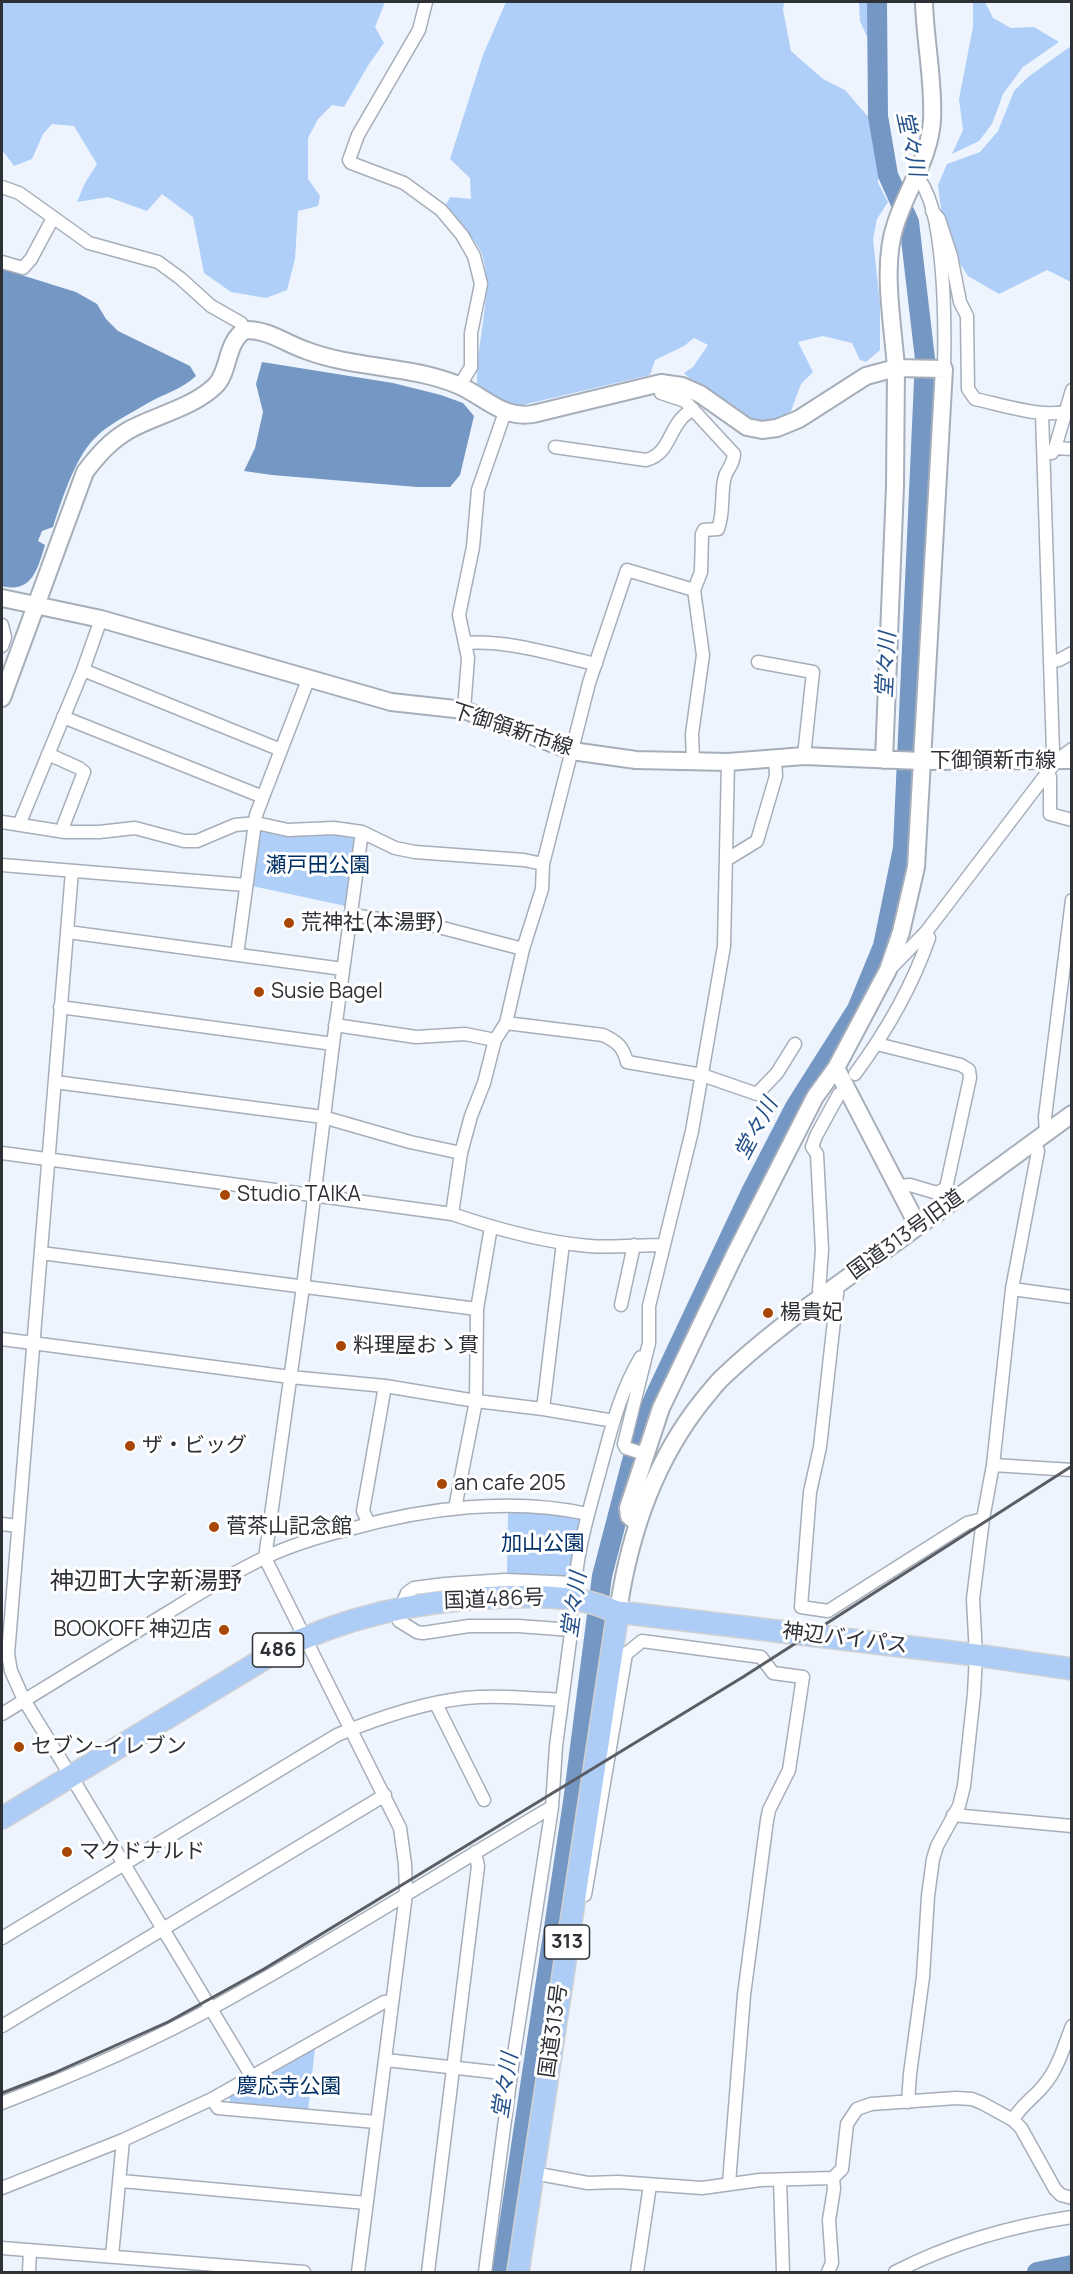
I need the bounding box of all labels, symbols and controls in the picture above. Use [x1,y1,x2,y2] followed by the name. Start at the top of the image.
[890,109,930,179] water label: 堂々川
[872,631,902,699] water label: 堂々川
[448,699,576,761] street label: 下御領新市線
[930,748,1056,774] street label: 下御領新市線
[266,853,370,879] park label: 瀬戸田公園
[301,910,445,936] place label: 荒神社(本湯野)
[282,916,296,930] marker: 荒神社(本湯野)
[271,979,383,1005] place label: Susie Bagel
[252,985,266,999] marker: Susie Bagel
[730,1094,784,1164] water label: 堂々川
[237,1182,361,1208] place label: Studio TAIKA
[843,1185,969,1285] street label: 国道313号旧道
[218,1188,232,1202] marker: Studio TAIKA
[780,1300,843,1326] place label: 楊貴妃
[761,1306,775,1320] marker: 楊貴妃
[353,1333,479,1359] place label: 料理屋おゝ貫
[334,1339,348,1353] marker: 料理屋おゝ貫
[142,1433,247,1459] place label: ザ・ビッグ
[123,1439,137,1453] marker: ザ・ビッグ
[454,1471,566,1497] place label: an cafe 205
[435,1477,449,1491] marker: an cafe 205
[226,1514,352,1540] place label: 菅茶山記念館
[207,1520,221,1534] marker: 菅茶山記念館
[501,1531,585,1557] park label: 加山公園
[50,1568,242,1596] district label: 神辺町大字新湯野
[557,1570,593,1640] water label: 堂々川
[443,1586,545,1614] street label: 国道486号
[53,1617,212,1643] place label: BOOKOFF 神辺店
[781,1619,909,1659] street label: 神辺バイパス
[217,1623,231,1637] marker: BOOKOFF 神辺店
[252,1633,304,1667] road number: 486
[31,1734,187,1760] place label: セブン-イレブン
[12,1740,26,1754] marker: セブン-イレブン
[79,1839,205,1865] place label: マクドナルド
[60,1845,74,1859] marker: マクドナルド
[544,1925,590,1959] road number: 313
[535,1982,573,2080] street label: 国道313号
[488,2051,524,2121] water label: 堂々川
[237,2074,341,2100] park label: 慶応寺公園

